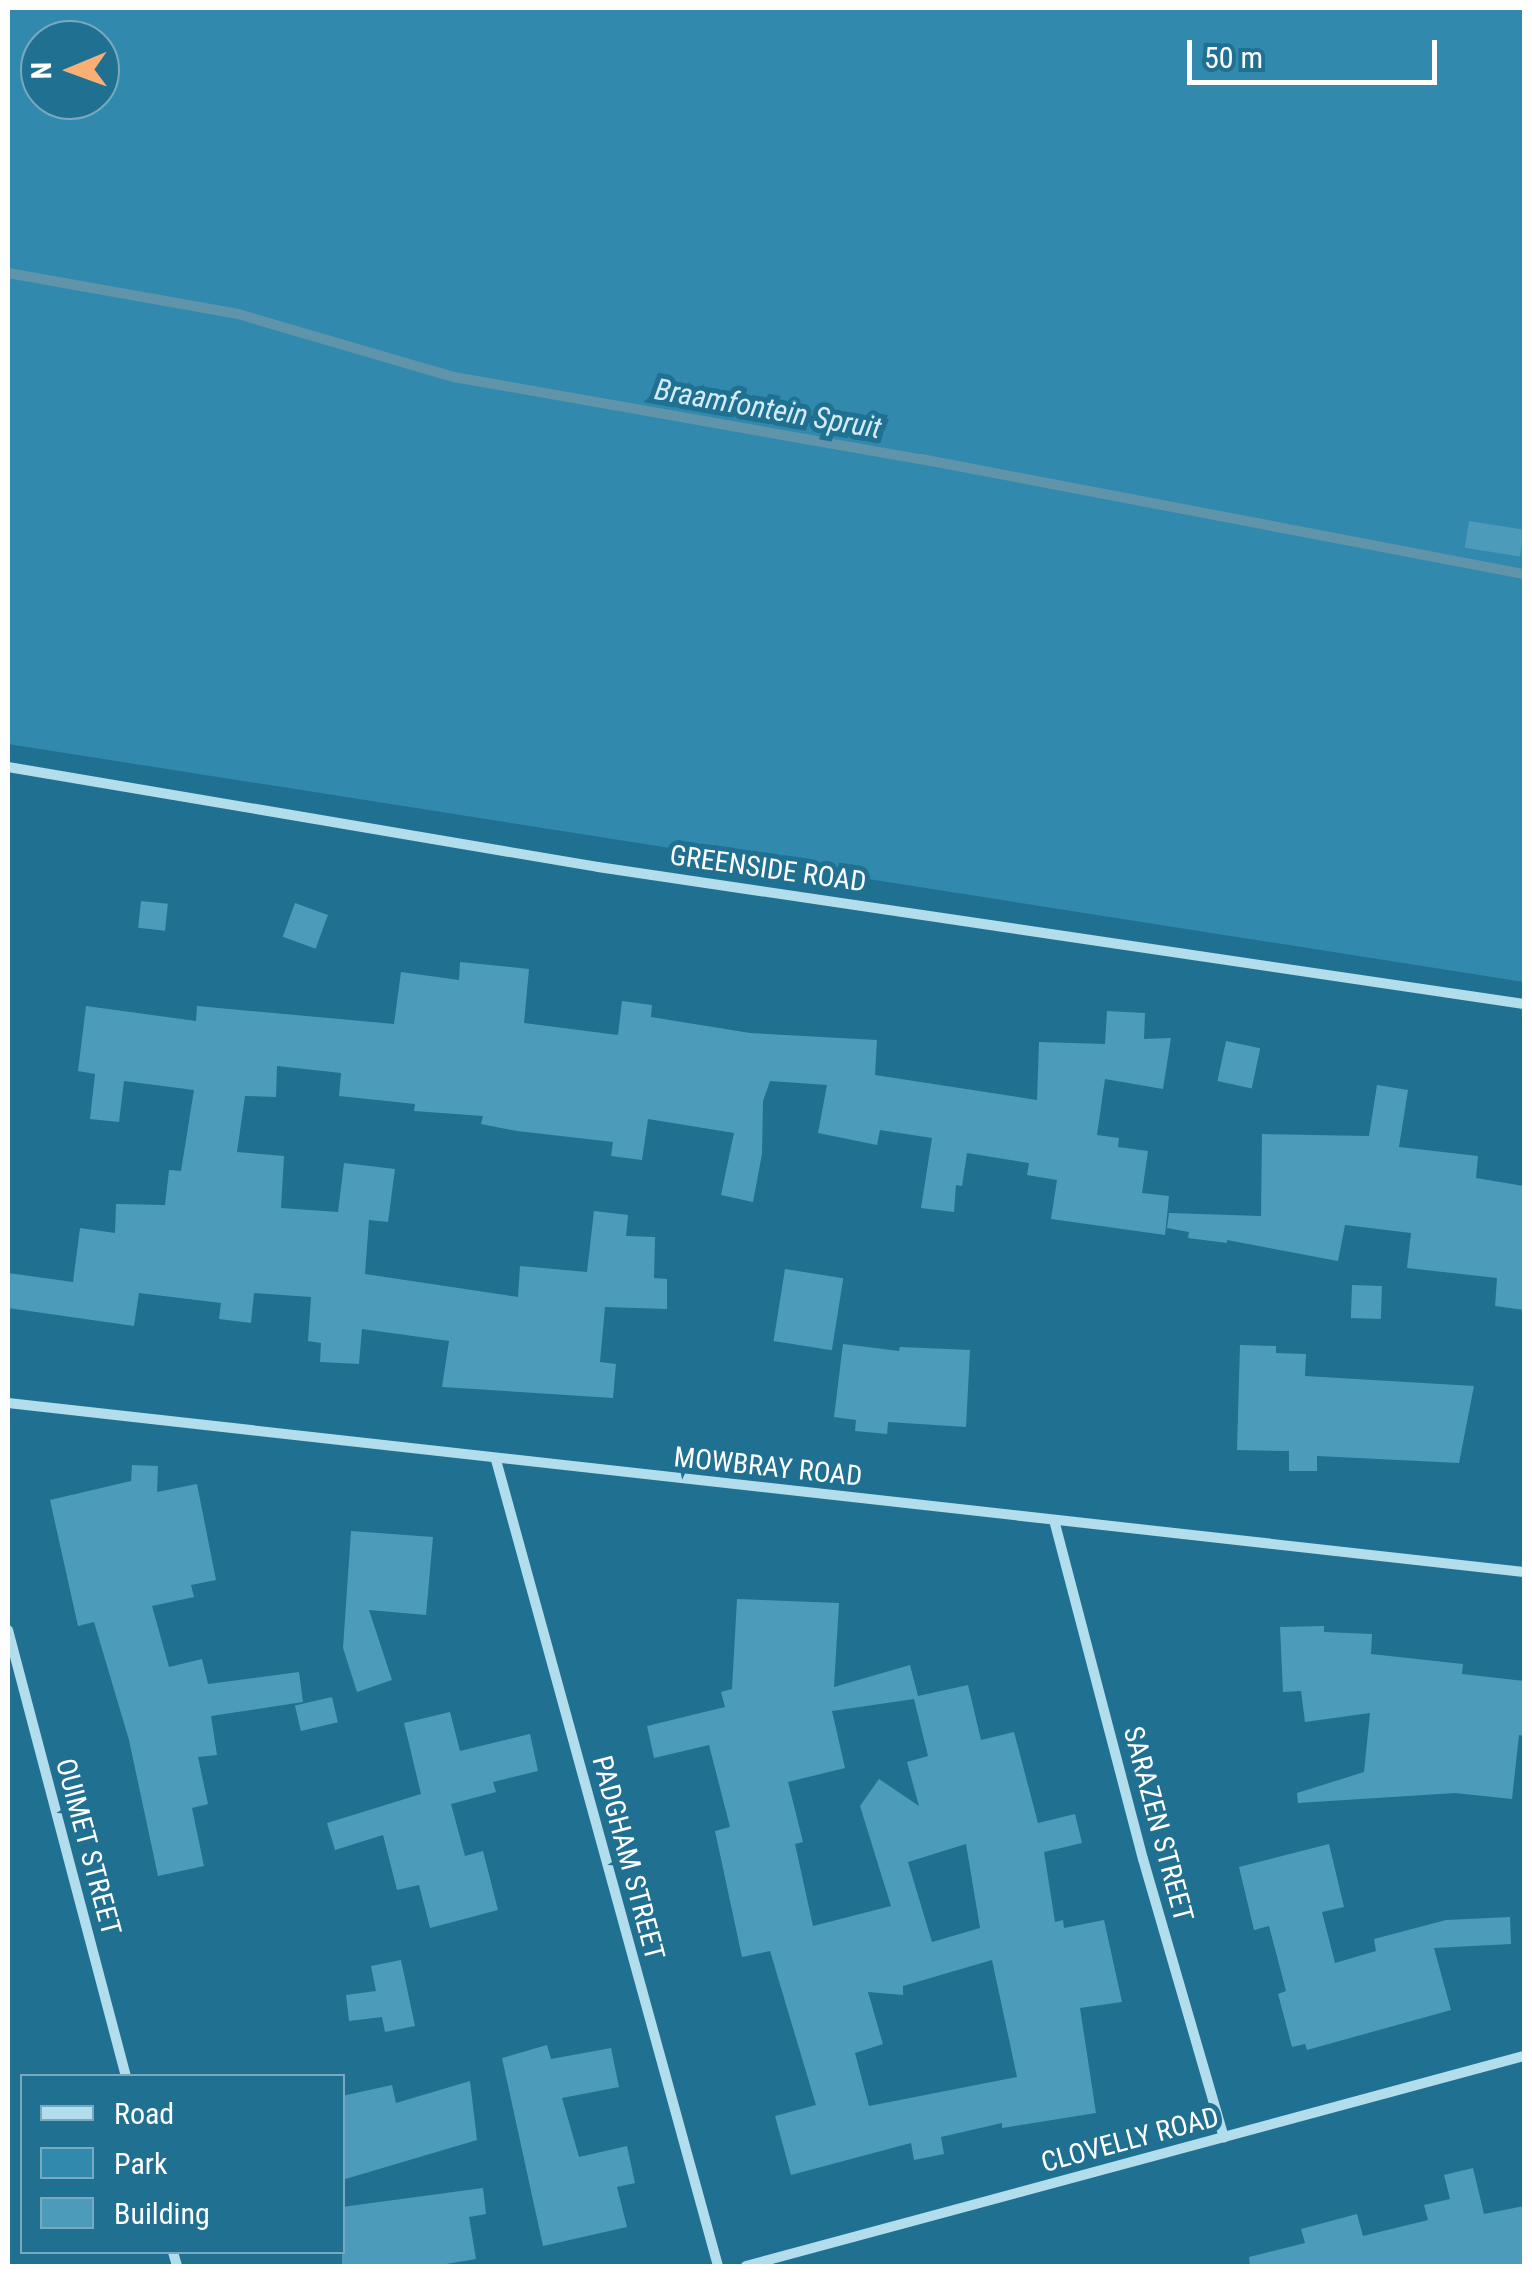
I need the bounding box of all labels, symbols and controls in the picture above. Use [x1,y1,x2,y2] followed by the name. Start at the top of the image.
[20,20,120,120] north arrow
[1192,20,1442,82] scale bar
[1204,40,1263,75] text: 50 m
[25,62,58,79] text: N
[652,371,884,447] water label: Braamfontein Spruit
[668,839,868,899] street label: GREENSIDE ROAD
[672,1440,864,1494] street label: MOWBRAY ROAD
[1116,1723,1200,1925] street label: SARAZEN STREET
[585,1752,671,1964] street label: PADGHAM STREET
[48,1754,128,1940] street label: OUIMET STREET
[20,2074,345,2254] legend
[114,2096,174,2131] text: Road
[1038,2100,1222,2180] street label: CLOVELLY ROAD
[114,2146,168,2181] text: Park
[114,2196,210,2231] text: Building

